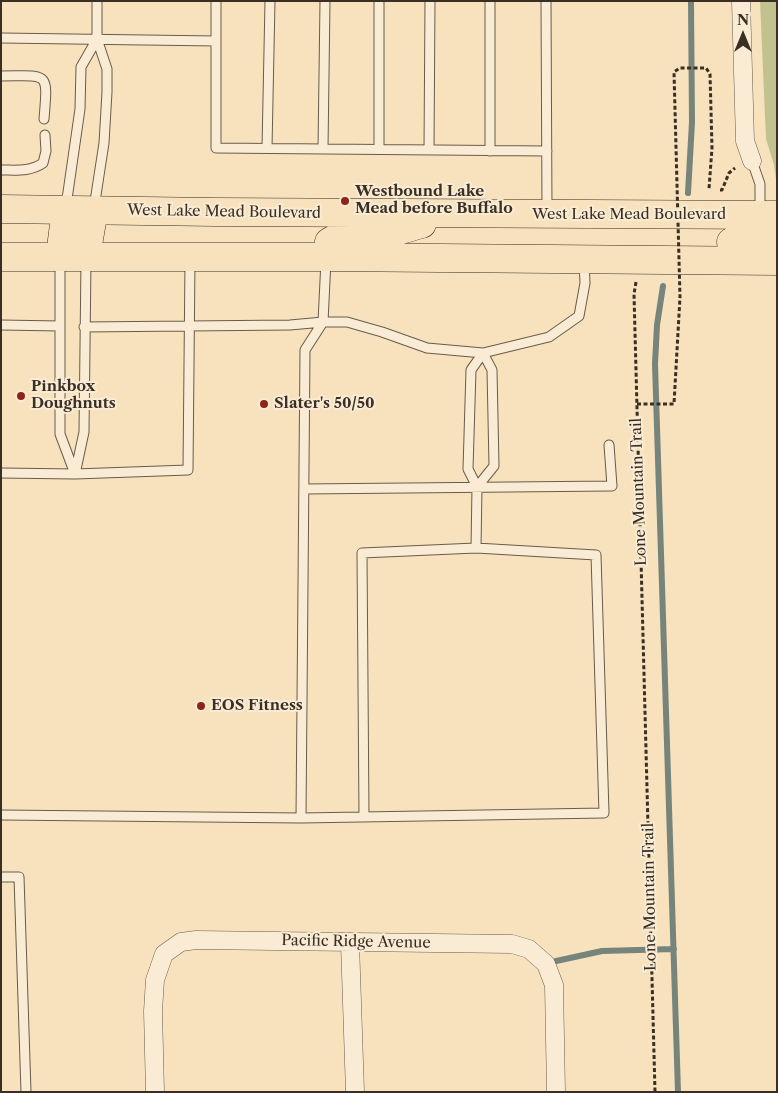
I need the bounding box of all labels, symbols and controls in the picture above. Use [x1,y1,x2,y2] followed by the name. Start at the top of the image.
[718,10,768,60] north arrow
[737,11,749,29] text: N
[355,183,513,218] place label: Westbound Lake Mead before Buffalo
[339,195,351,207] marker: Westbound Lake Mead before Buffalo
[127,201,321,223] street label: West Lake Mead Boulevard
[532,206,726,224] street label: West Lake Mead Boulevard
[31,378,116,413] place label: Pinkbox Doughnuts
[15,390,27,402] marker: Pinkbox Doughnuts
[274,395,375,413] place label: Slater's 50/50
[258,398,270,410] marker: Slater's 50/50
[627,418,651,566] street label: Lone Mountain Trail
[211,697,303,715] place label: EOS Fitness
[195,700,207,712] marker: EOS Fitness
[640,823,660,971] street label: Lone Mountain Trail
[281,932,431,952] street label: Pacific Ridge Avenue

